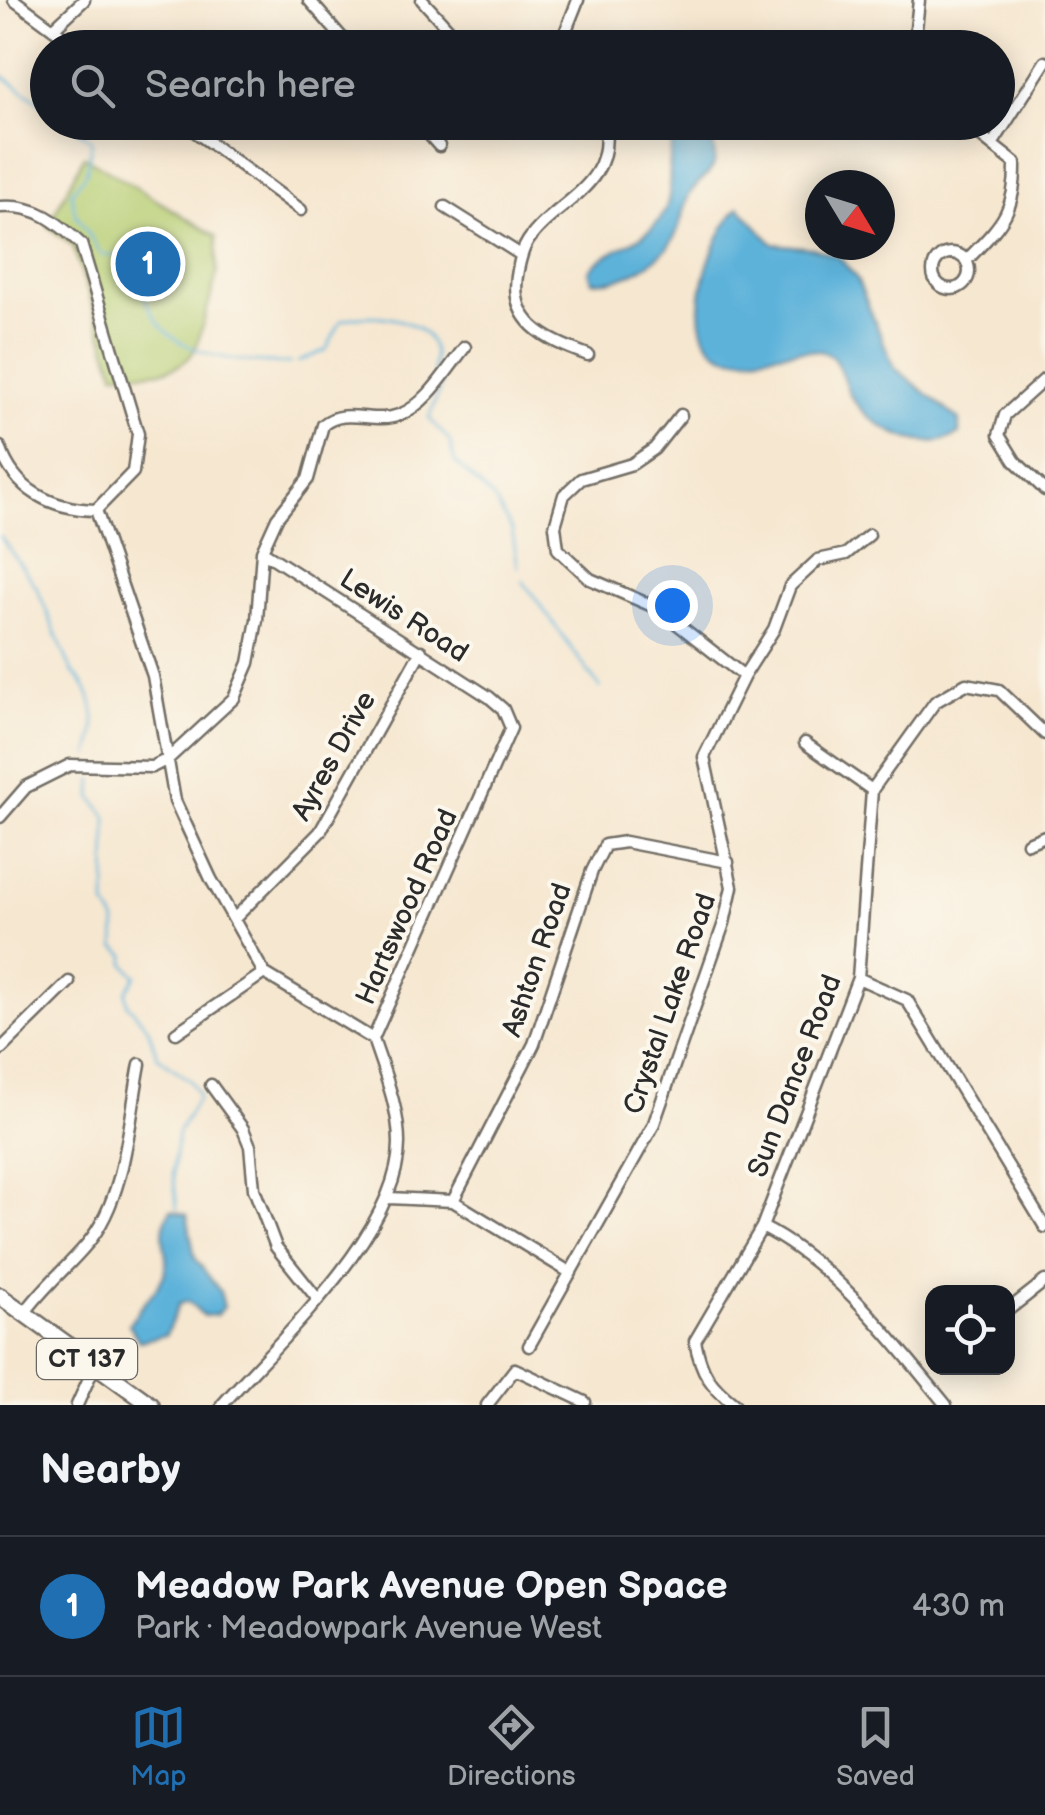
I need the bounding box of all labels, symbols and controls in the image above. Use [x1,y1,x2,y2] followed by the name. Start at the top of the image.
[30,30,1015,140] search box
[65,58,120,113] icon: search
[145,63,356,108] text: Search here
[805,170,895,260] north arrow
[116,226,180,302] pin: 1
[334,562,474,670] street label: Lewis Road
[647,580,698,631] your location
[285,686,383,826] street label: Ayres Drive
[349,804,465,1010] street label: Hartswood Road
[495,879,579,1041] street label: Ashton Road
[617,889,723,1119] street label: Crystal Lake Road
[741,970,849,1182] street label: Sun Dance Road
[925,1285,1015,1375] map controls
[925,1285,1015,1375] button: locate
[37,1339,137,1379] road number: CT 137
[40,1445,180,1496] text: Nearby
[135,1564,728,1609] text: Meadow Park Avenue Open Space
[66,1587,79,1626] text: 1
[912,1587,1005,1626] text: 430 m
[135,1609,602,1648] text: Park · Meadowpark Avenue West
[130,1700,187,1793] tab: Map
[447,1700,576,1793] tab: Directions
[836,1700,915,1793] tab: Saved

